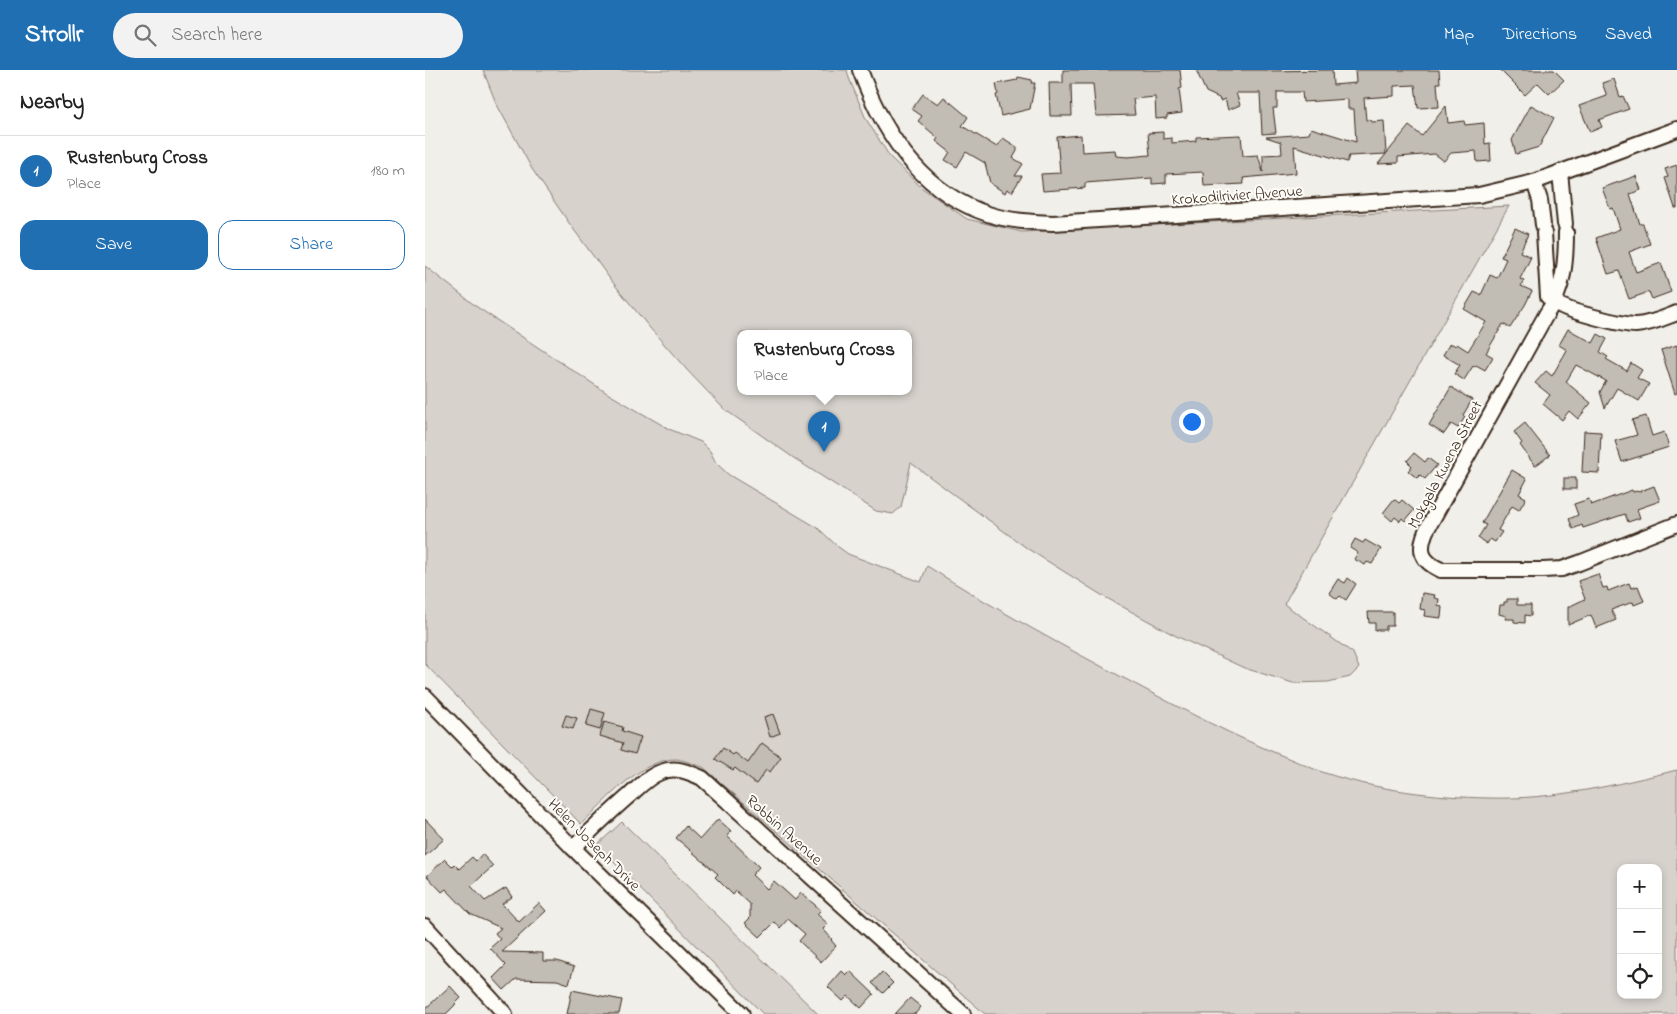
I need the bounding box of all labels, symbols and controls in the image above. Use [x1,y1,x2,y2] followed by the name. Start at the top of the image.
[113,13,463,58] search box
[25,18,83,53] text: Strollr
[131,21,159,49] icon: search
[171,22,262,49] text: Search here
[1444,22,1474,48] text: Map
[1502,22,1577,48] text: Directions
[1605,22,1652,48] text: Saved
[20,88,84,118] text: Nearby
[67,145,208,172] text: Rustenburg Cross
[33,159,39,183] text: 1
[371,159,405,183] text: 180 m
[67,172,101,196] text: Place
[1171,179,1304,213] street label: Krokodilrivier Avenue
[20,220,208,270] button: Save
[218,220,405,270] button: Share
[737,330,912,395] popup
[754,337,895,364] text: Rustenburg Cross
[754,364,788,388] text: Place
[1402,396,1490,533] street label: Mokgala Kwena Street
[1179,409,1205,435] your location
[808,411,840,452] pin: 1
[740,790,828,872] street label: Robbin Avenue
[542,793,646,898] street label: Helen Joseph Drive
[1617,864,1662,999] map controls
[1617,864,1662,909] button: +
[1617,909,1662,954] button: −
[1617,954,1662,999] button: locate

